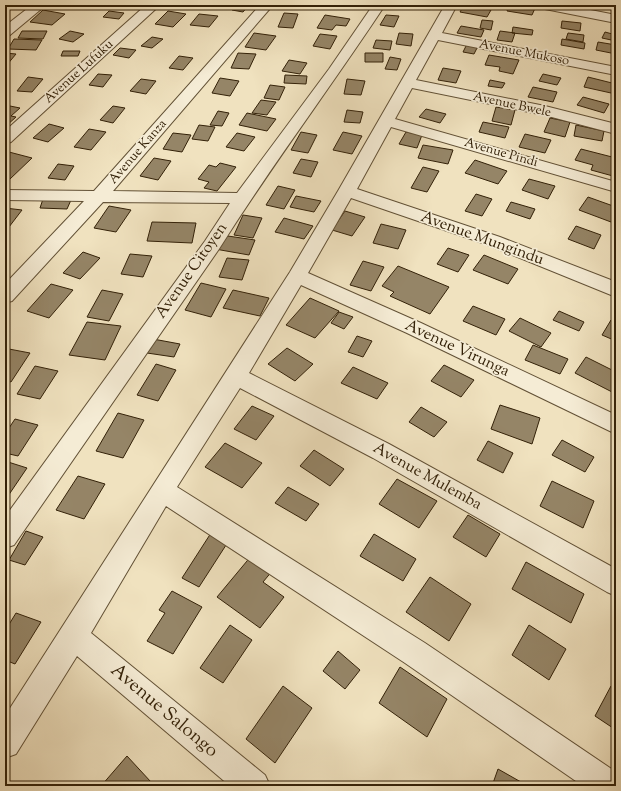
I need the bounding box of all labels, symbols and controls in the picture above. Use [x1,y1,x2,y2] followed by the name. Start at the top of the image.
[477,35,571,71] street label: Avenue Mukoso
[40,36,118,108] street label: Avenue Lufuku
[471,88,553,122] street label: Avenue Bwele
[105,116,171,188] street label: Avenue Kanza
[462,134,540,172] street label: Avenue Pindi
[417,206,547,272] street label: Avenue Mungindu
[150,218,234,324] street label: Avenue Citoyen
[401,315,514,384] street label: Avenue Virunga
[368,437,486,517] street label: Avenue Mulemba
[104,658,224,764] street label: Avenue Salongo

